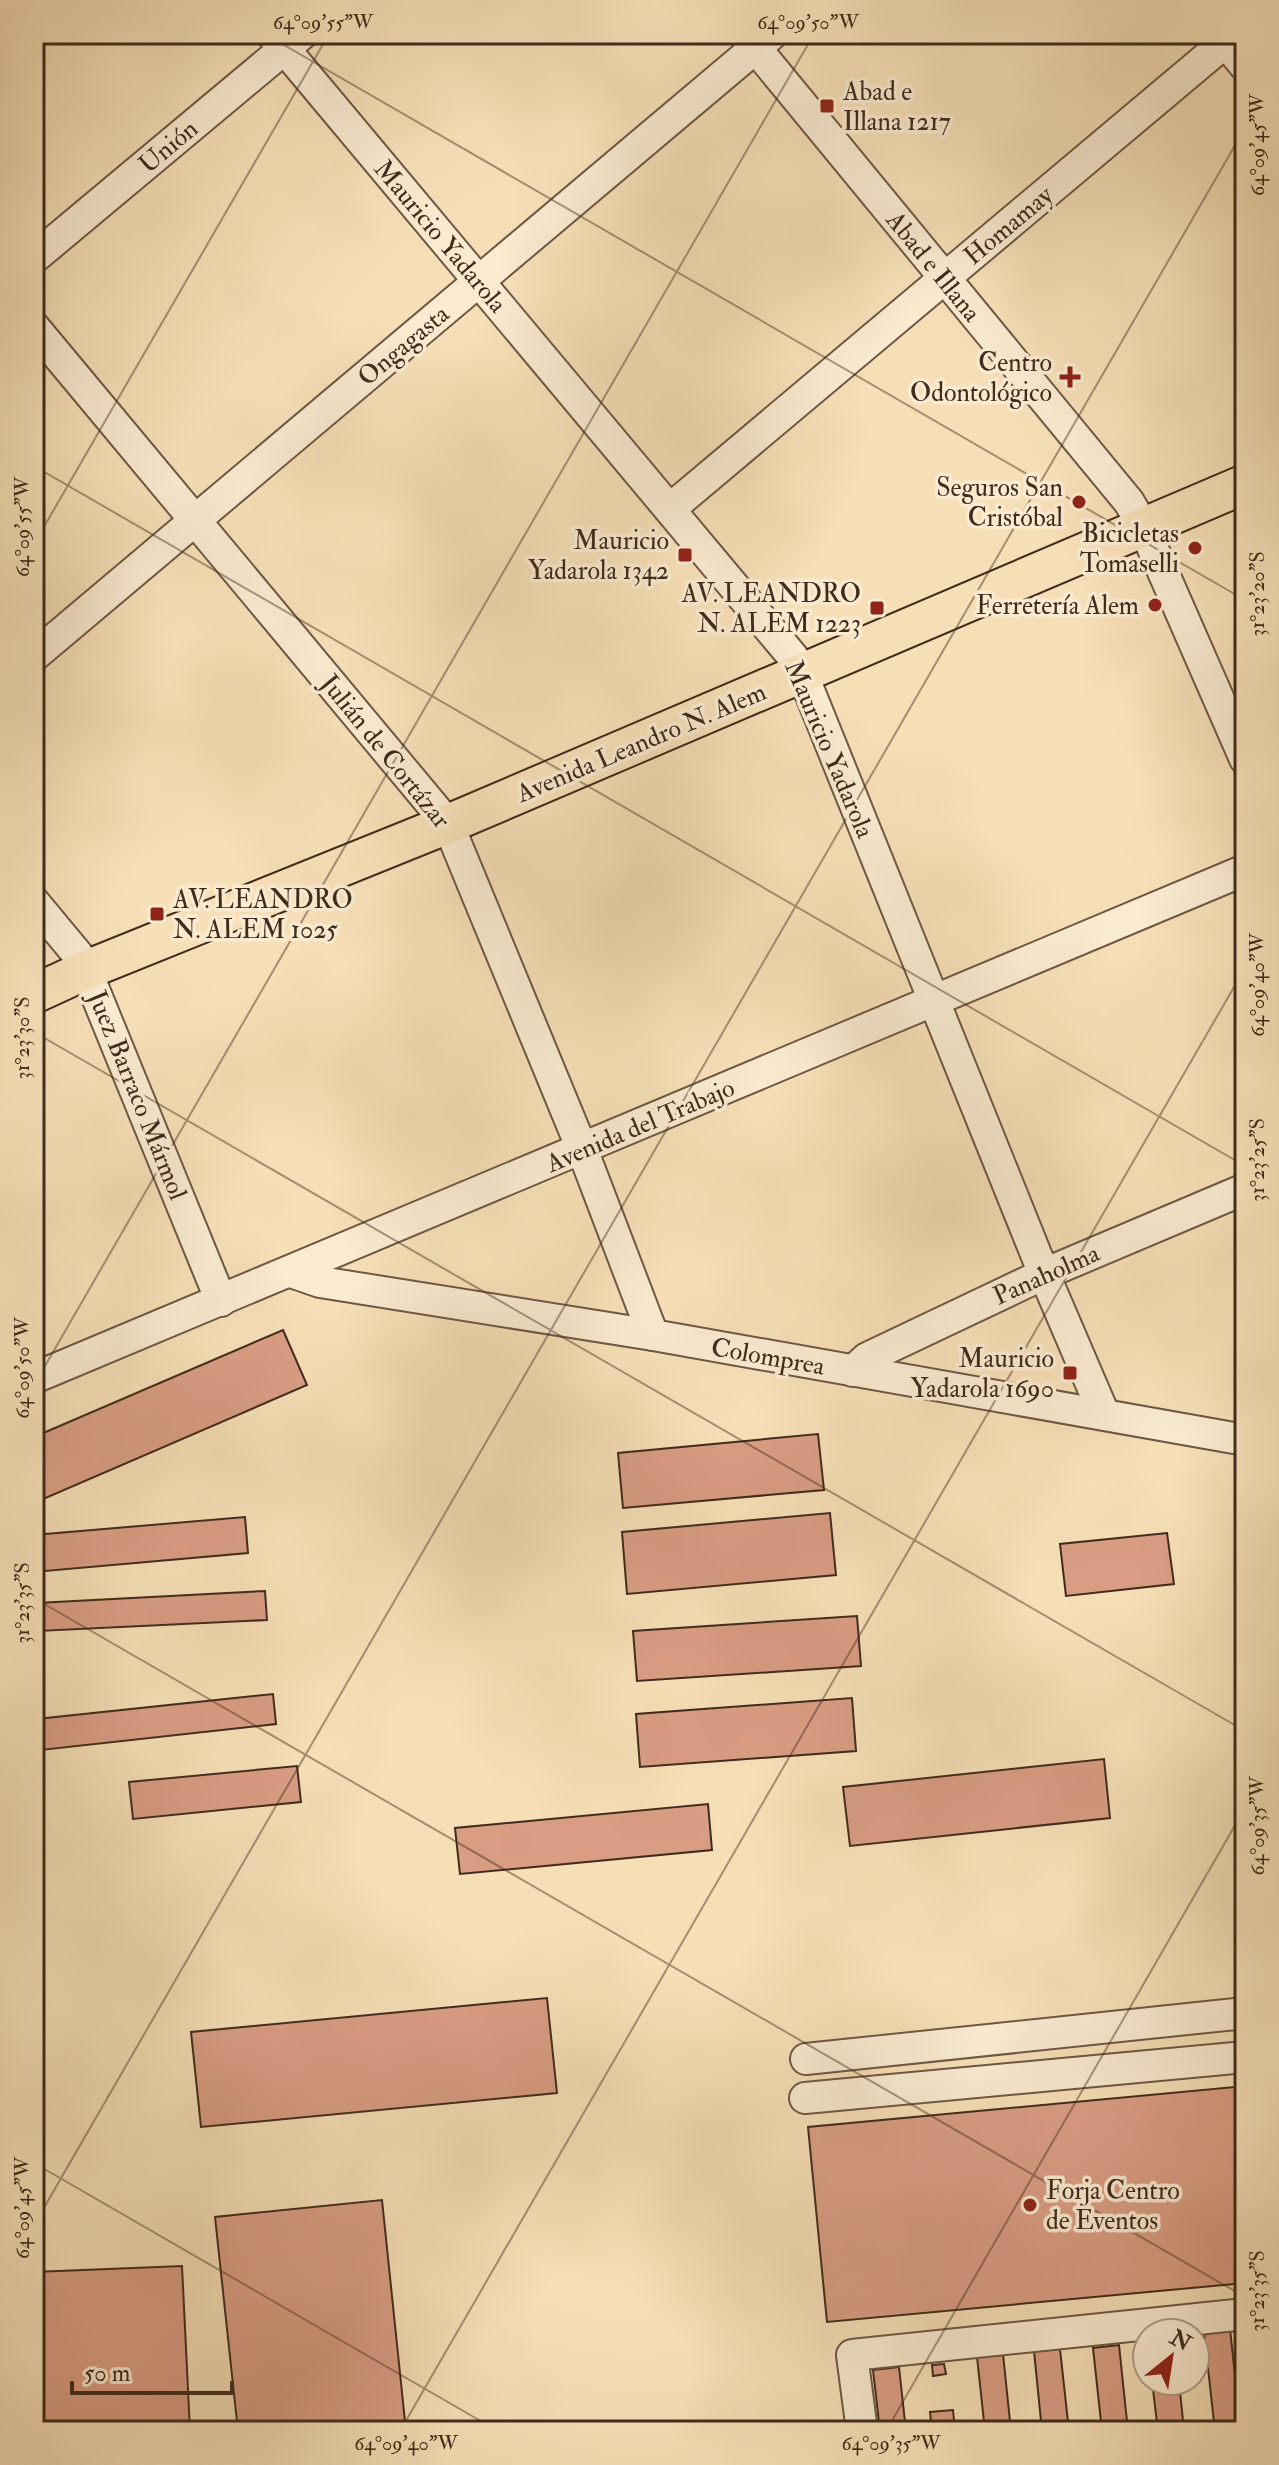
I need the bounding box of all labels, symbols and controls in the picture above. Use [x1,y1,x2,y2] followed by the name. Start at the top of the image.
[273,10,374,35] text: 64°09'55"W
[757,10,859,35] text: 64°09'50"W
[842,76,951,138] place label: Abad e Illana 1217
[1245,93,1270,196] text: 64°09'45"W
[818,97,836,115] marker: Abad e Illana 1217
[133,113,205,181] street label: Unión
[367,154,514,320] street label: Mauricio Yadarola
[958,179,1060,272] street label: Homamay
[878,204,988,329] street label: Abad e Illana
[351,298,456,393] street label: Ongagasta
[910,347,1052,409] place label: Centro Odontológico
[1059,366,1081,388] marker: Centro Odontológico
[936,472,1063,534] place label: Seguros San Cristóbal
[10,476,35,577] text: 64°09'55"W
[1070,493,1088,511] marker: Seguros San Cristóbal
[1080,518,1179,580] place label: Bicicletas Tomaselli
[528,525,669,587] place label: Mauricio Yadarola 1342
[1186,539,1204,557] marker: Bicicletas Tomaselli
[676,546,694,564] marker: Mauricio Yadarola 1342
[1245,551,1270,637] text: 31°23'20"S
[680,578,861,640] place label: AV. LEANDRO N. ALEM 1223
[976,590,1139,622] place label: Ferretería Alem
[1146,596,1164,614] marker: Ferretería Alem
[868,599,886,617] marker: AV. LEANDRO N. ALEM 1223
[777,656,881,843] street label: Mauricio Yadarola
[313,667,457,835] street label: Julián de Cortázar
[511,676,771,810] street label: Avenida Leandro N. Alem
[172,884,353,946] place label: AV. LEANDRO N. ALEM 1025
[148,905,166,923] marker: AV. LEANDRO N. ALEM 1025
[1245,933,1270,1037] text: 64°09'40"W
[80,985,194,1205] street label: Juez Barraco Mármol
[10,997,35,1079] text: 31°23'30"S
[540,1072,739,1180] street label: Avenida del Trabajo
[1245,1118,1270,1202] text: 31°23'25"S
[988,1237,1105,1312] street label: Panaholma
[10,1317,35,1419] text: 64°09'50"W
[708,1331,827,1384] street label: Colomprea
[911,1343,1054,1405] place label: Mauricio Yadarola 1690
[1061,1364,1079,1382] marker: Mauricio Yadarola 1690
[10,1562,35,1644] text: 31°23'35"S
[1245,1776,1270,1876] text: 64°09'35"W
[10,2156,35,2259] text: 64°09'45"W
[1046,2175,1180,2237] place label: Forja Centro de Eventos
[1021,2196,1039,2214] marker: Forja Centro de Eventos
[1245,2250,1270,2332] text: 31°23'35"S
[1131,2317,1211,2397] north arrow
[1164,2323,1196,2358] text: N
[72,2345,232,2395] scale bar
[84,2358,131,2389] text: 50 m
[354,2431,458,2456] text: 64°09'40"W
[841,2431,941,2456] text: 64°09'35"W

